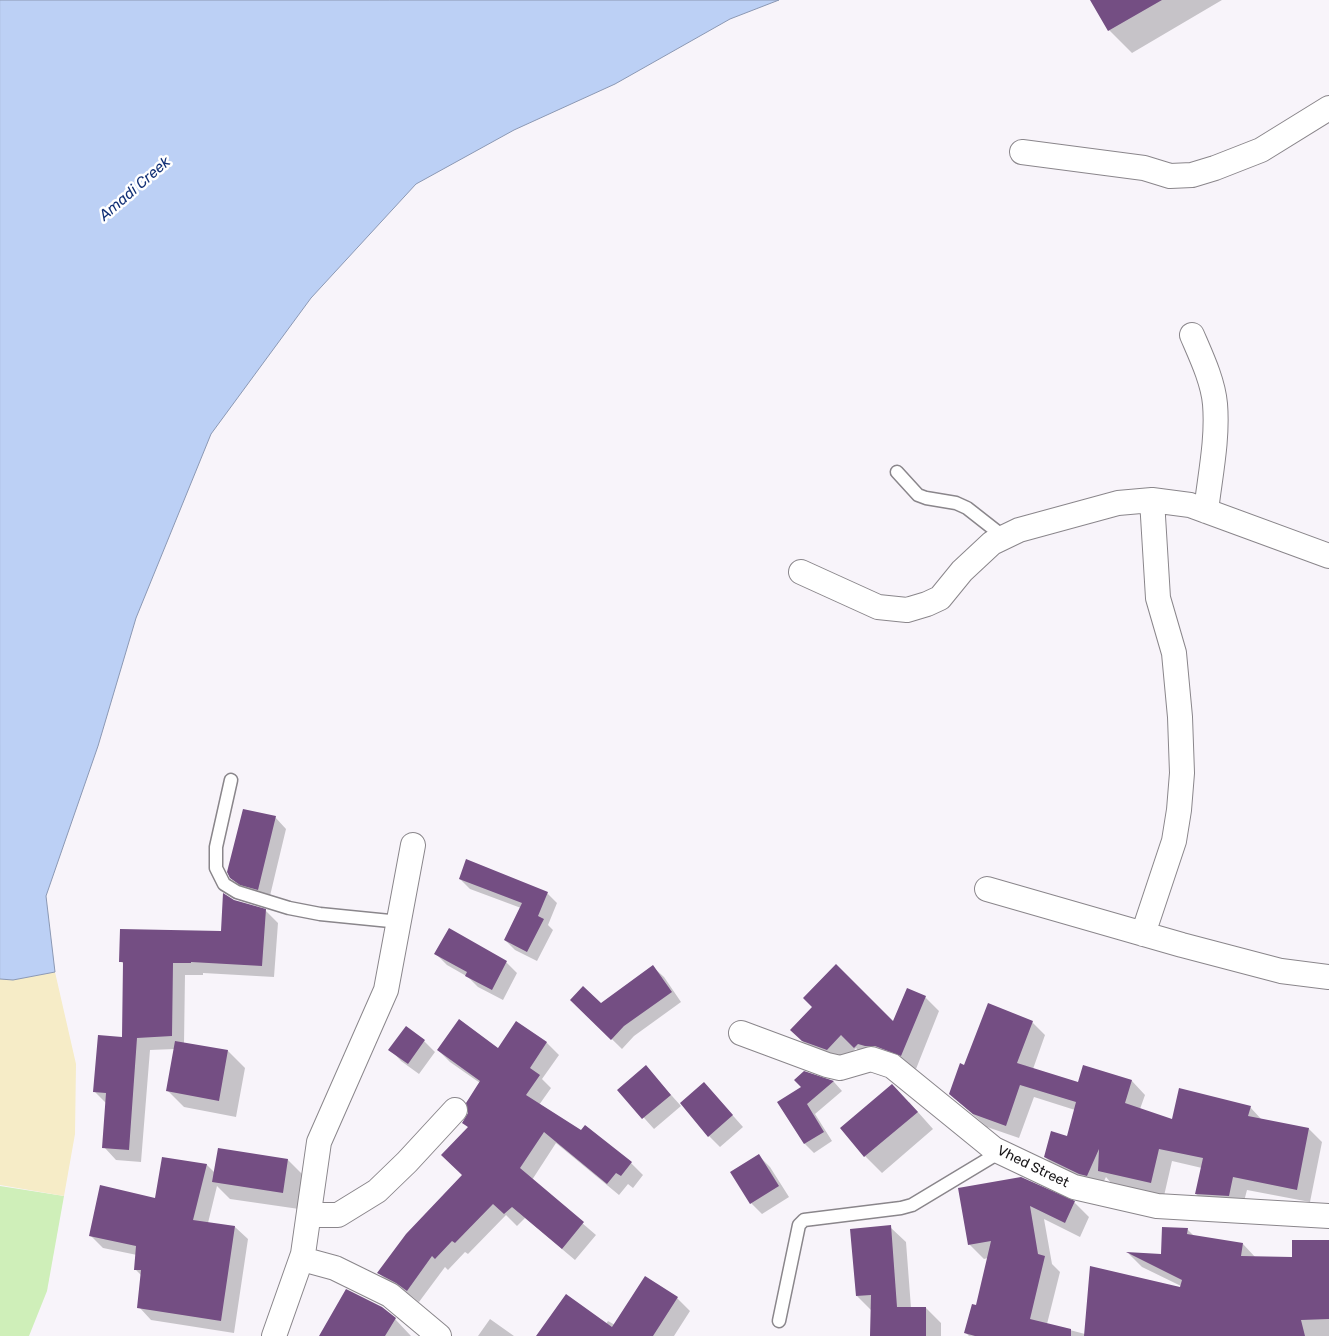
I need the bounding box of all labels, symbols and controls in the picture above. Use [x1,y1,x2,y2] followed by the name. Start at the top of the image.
[96,153,174,225] water label: Amadi Creek
[994,1142,1072,1192] street label: Vhed Street

